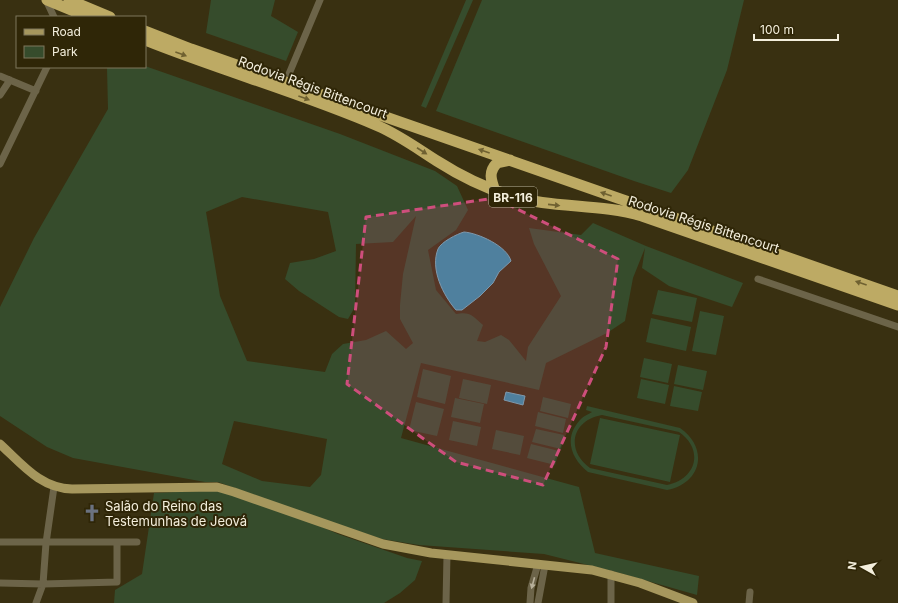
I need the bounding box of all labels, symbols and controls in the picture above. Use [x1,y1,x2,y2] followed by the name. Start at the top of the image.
[16,16,146,68] legend
[754,16,838,42] scale bar
[760,22,794,37] text: 100 m
[52,24,81,39] text: Road
[52,44,78,59] text: Park
[176,52,188,58] one-way arrow
[236,53,390,121] street label: Rodovia Régis Bittencourt
[298,95,310,101] one-way arrow
[416,148,428,155] one-way arrow
[477,148,489,154] one-way arrow
[489,187,537,207] road number: BR-116
[600,191,612,197] one-way arrow
[627,192,781,256] street label: Rodovia Régis Bittencourt
[548,201,560,208] one-way arrow
[855,280,867,286] one-way arrow
[105,498,247,529] place label: Salão do Reino das Testemunhas de Jeová
[82,503,102,523] church icon: Salão do Reino das Testemunhas de Jeová
[842,547,882,587] north arrow
[845,560,860,571] text: N
[530,578,536,590] one-way arrow

